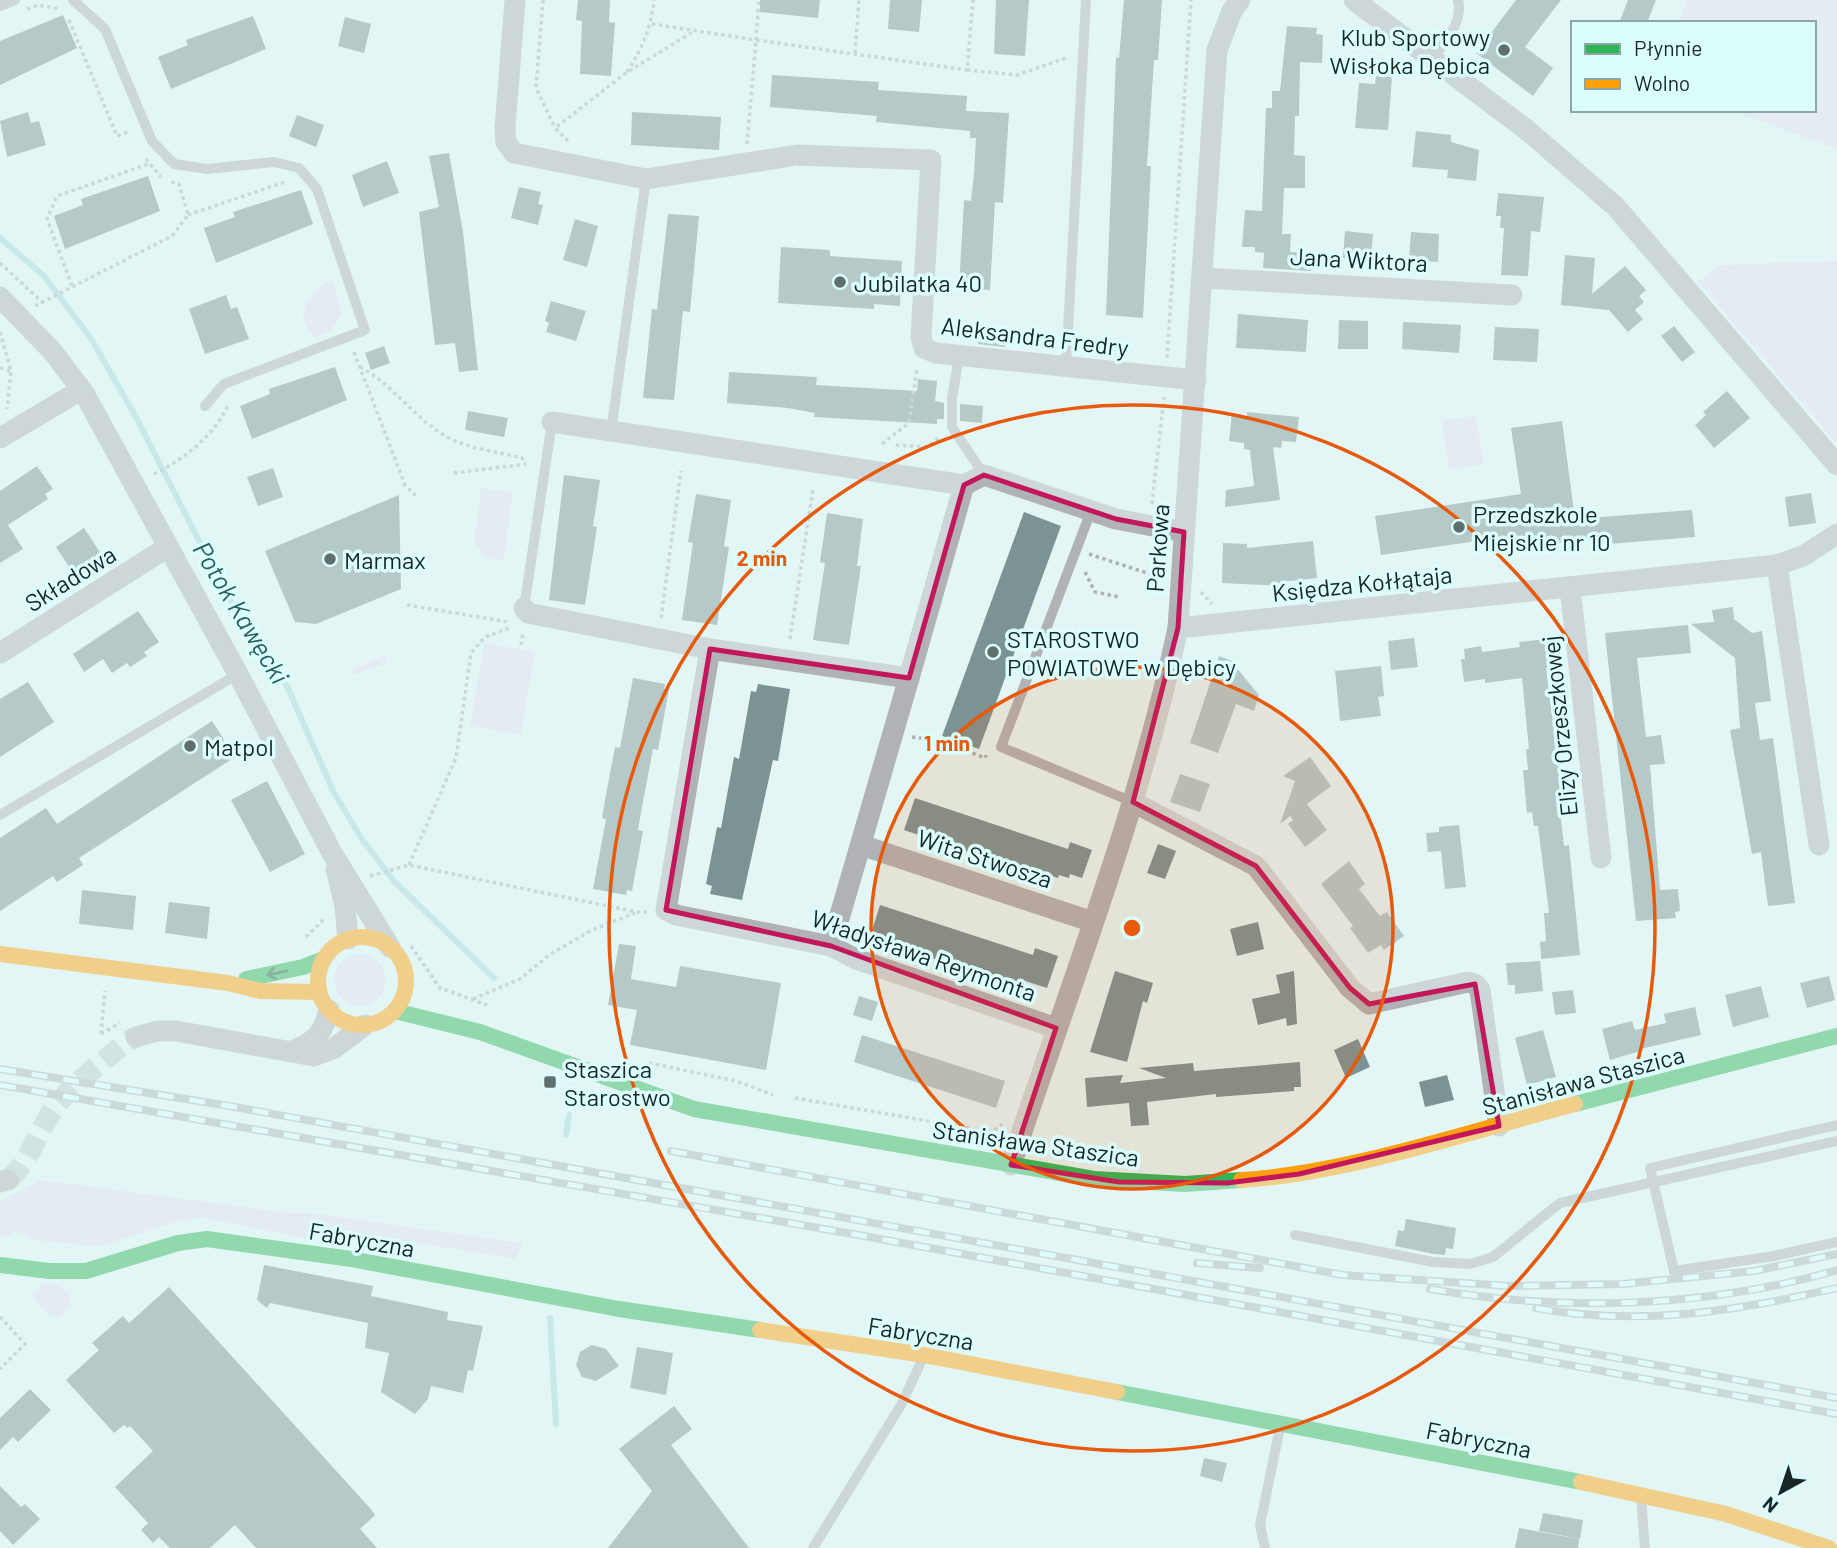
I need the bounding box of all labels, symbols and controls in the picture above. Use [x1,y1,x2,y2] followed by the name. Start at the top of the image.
[1571,21,1816,112] legend
[1330,22,1490,79] place label: Klub Sportowy Wisłoka Dębica
[1634,35,1702,60] text: Płynnie
[1496,42,1512,58] marker: Klub Sportowy Wisłoka Dębica
[1634,70,1690,95] text: Wolno
[1289,241,1429,277] street label: Jana Wiktora
[854,268,982,297] place label: Jubilatka 40
[832,274,848,290] marker: Jubilatka 40
[940,310,1130,362] street label: Aleksandra Fredry
[1473,499,1611,556] place label: Przedszkole Miejskie nr 10
[1139,503,1175,593] street label: Parkowa
[1451,519,1467,535] marker: Przedszkole Miejskie nr 10
[187,535,297,689] water label: Potok Kawęcki
[19,539,121,617] street label: Składowa
[344,545,426,574] place label: Marmax
[737,545,787,570] text: 2 min
[322,551,338,567] marker: Marmax
[1270,559,1454,607] street label: Księdza Kołłątaja
[1007,624,1236,681] place label: STAROSTWO POWIATOWE w Dębicy
[1535,634,1583,818] street label: Elizy Orzeszkowej
[985,644,1001,660] marker: STAROSTWO POWIATOWE w Dębicy
[924,730,970,755] text: 1 min
[204,732,274,761] place label: Matpol
[182,738,198,754] marker: Matpol
[914,823,1056,893] street label: Wita Stwosza
[808,903,1040,1007] street label: Władysława Reymonta
[1120,916,1144,940] centre of rings
[266,966,289,980] one-way arrow
[1479,1039,1687,1121] street label: Stanisława Staszica
[564,1054,671,1111] place label: Staszica Starostwo
[542,1074,558,1090] marker: Staszica Starostwo
[931,1114,1141,1172] street label: Stanisława Staszica
[307,1215,417,1263] street label: Fabryczna
[866,1310,976,1356] street label: Fabryczna
[1424,1415,1534,1463] street label: Fabryczna
[1746,1457,1816,1527] north arrow
[1758,1493,1782,1518] text: N

